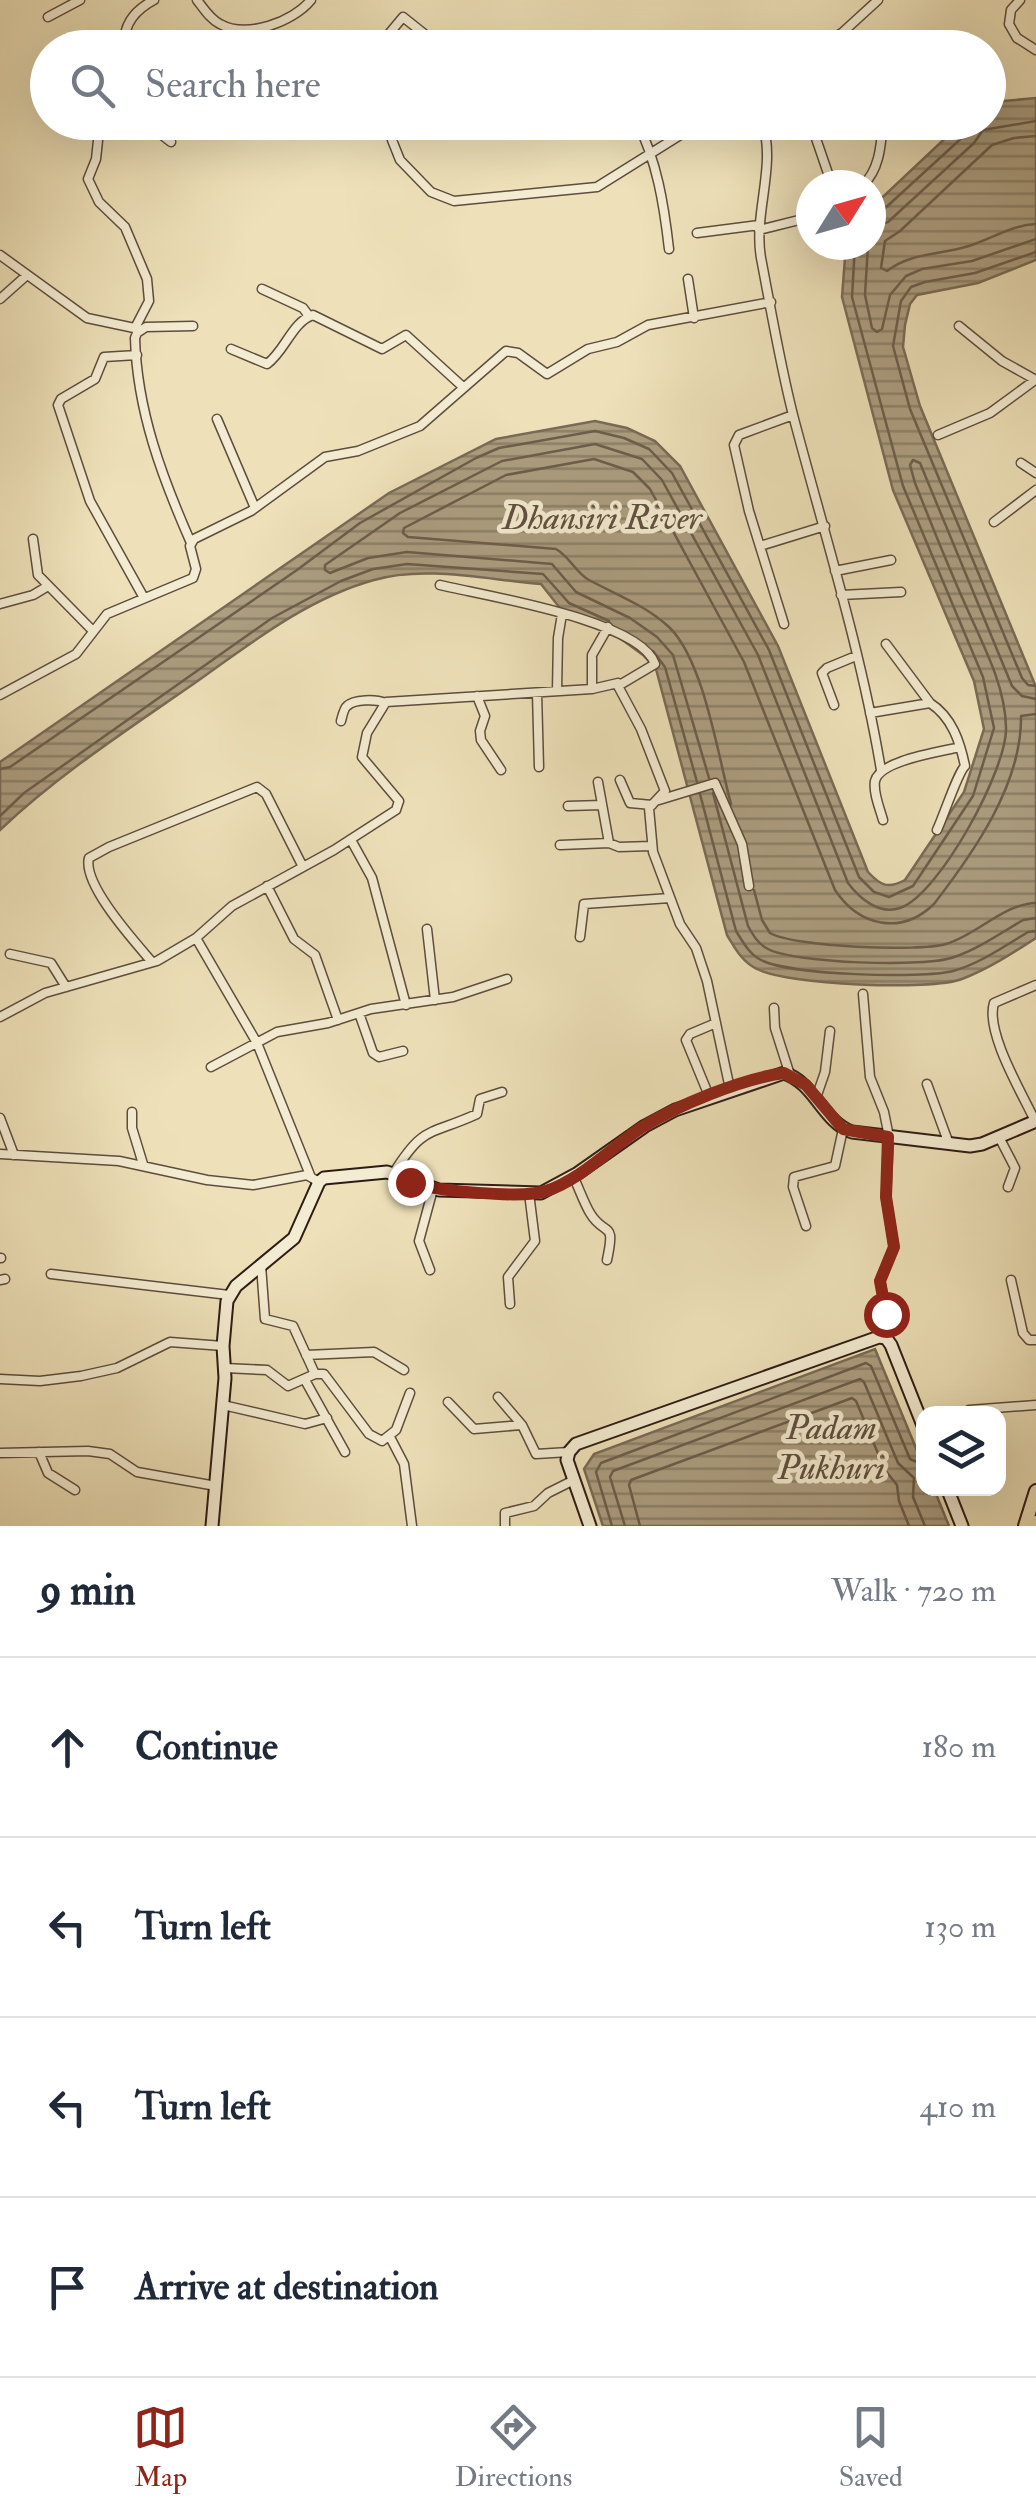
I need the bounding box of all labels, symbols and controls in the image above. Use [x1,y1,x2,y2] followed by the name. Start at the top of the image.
[30,30,1006,140] search box
[65,58,120,113] icon: search
[145,61,321,109] text: Search here
[796,170,886,260] north arrow
[500,496,704,540] water label: Dhansiri River
[388,1160,434,1206] route end
[864,1292,910,1338] route start
[776,1406,885,1490] water label: Padam Pukhuri
[916,1406,1006,1496] map controls
[916,1406,1006,1496] button: layers
[40,1565,136,1617] text: 9 min
[831,1571,996,1611] text: Walk · 720 m
[40,1720,95,1775] icon: ahead
[135,1723,278,1771] text: Continue
[922,1727,996,1767] text: 180 m
[40,1900,95,1955] icon: left
[135,1903,271,1951] text: Turn left
[924,1907,996,1947] text: 130 m
[40,2080,95,2135] icon: left
[135,2083,271,2131] text: Turn left
[920,2087,996,2127] text: 410 m
[40,2260,95,2315] icon: arrive
[135,2263,439,2311] text: Arrive at destination
[133,2400,188,2495] tab: Map
[455,2400,572,2495] tab: Directions
[839,2400,903,2495] tab: Saved

